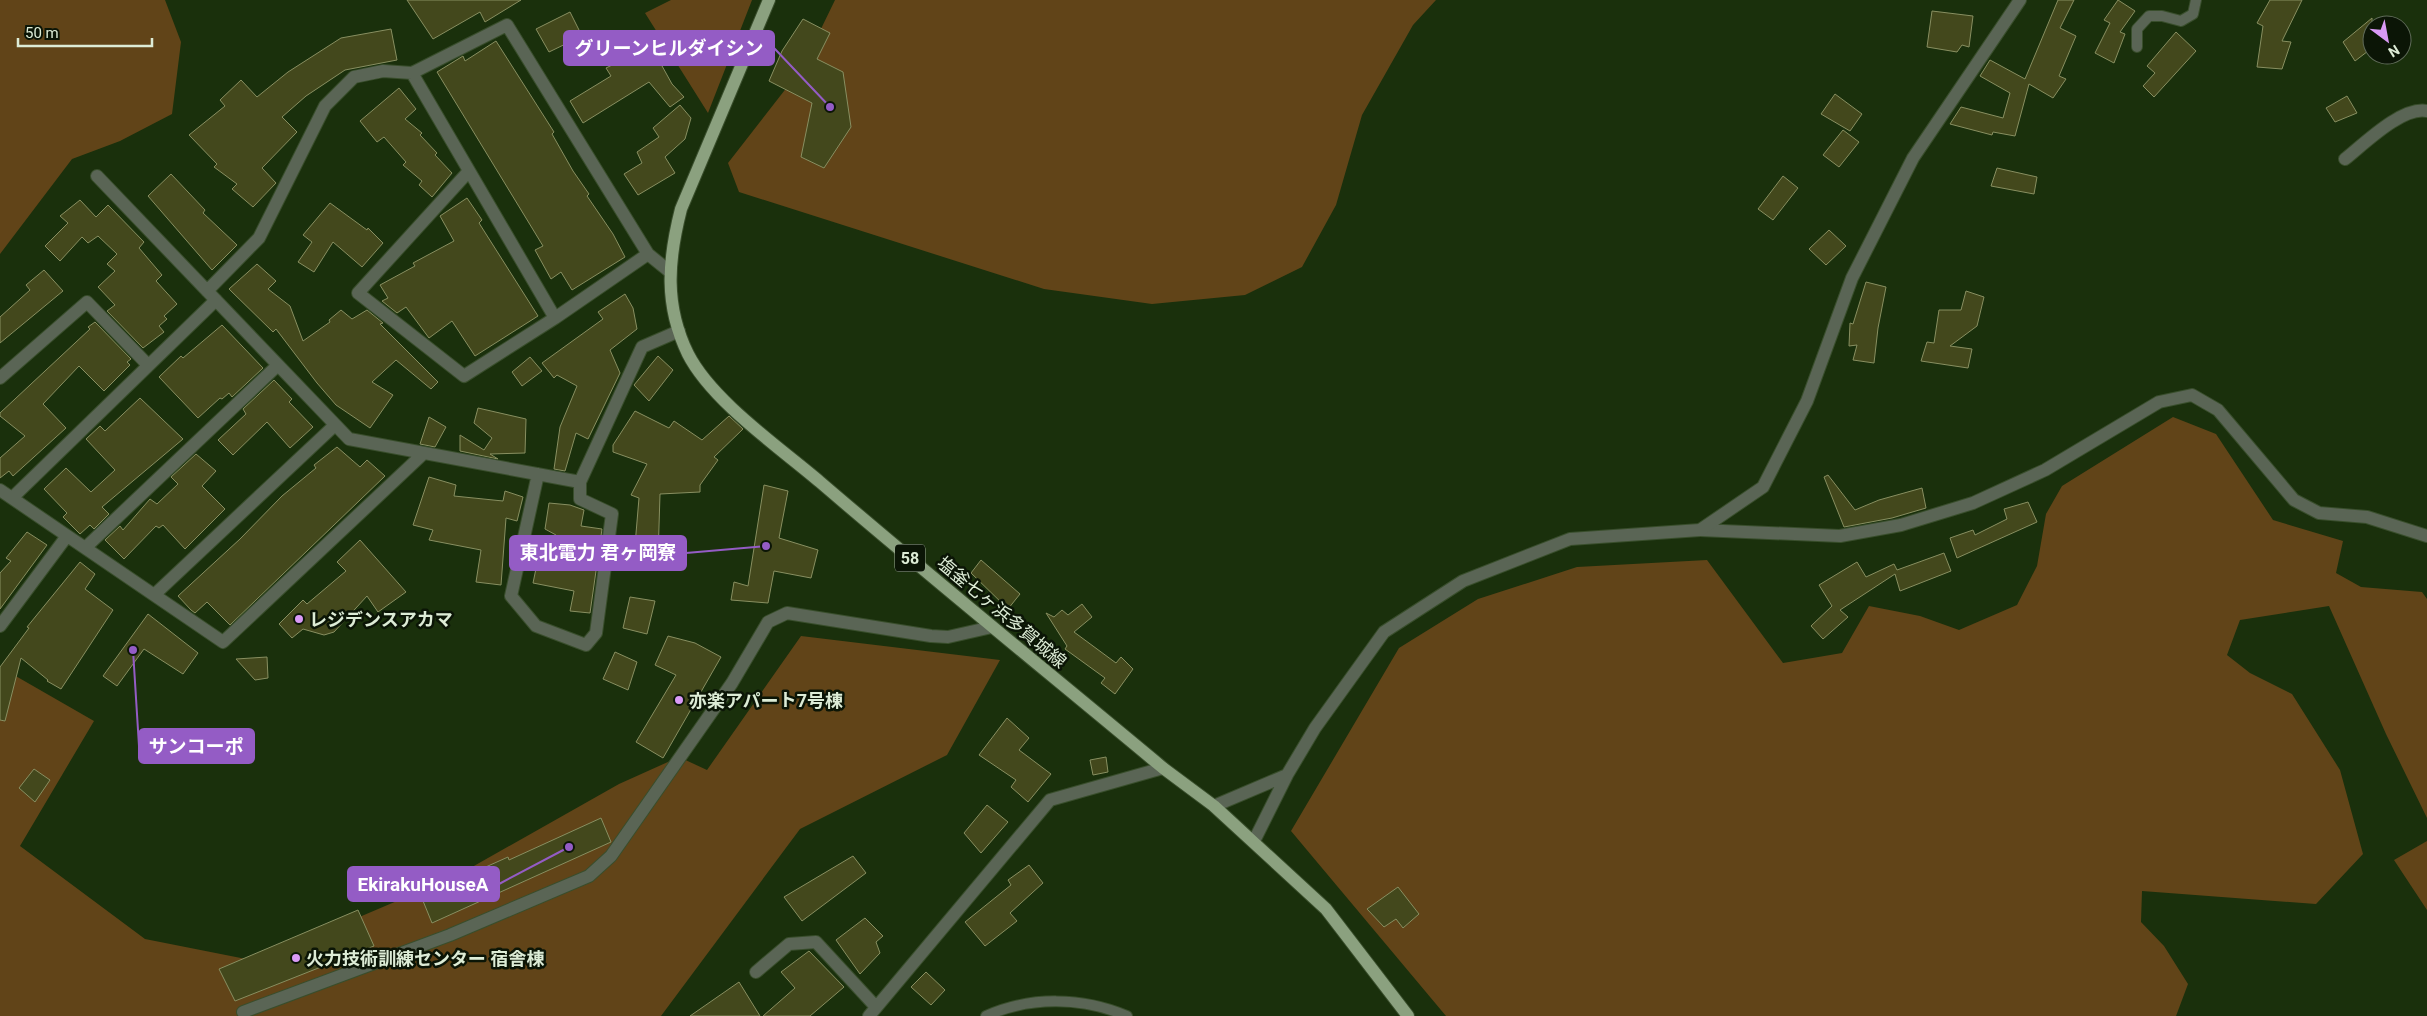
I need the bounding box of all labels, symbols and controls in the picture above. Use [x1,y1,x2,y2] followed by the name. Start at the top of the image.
[18,15,151,47] scale bar
[2362,15,2412,65] north arrow
[25,24,59,42] text: 50 m
[564,31,774,65] callout: グリーンヒルダイシン
[574,37,764,60] text: グリーンヒルダイシン
[2385,42,2402,60] text: N
[510,536,686,570] callout: 東北電力 君ヶ岡寮
[520,541,676,564] text: 東北電力 君ヶ岡寮
[895,544,925,572] road number: 58
[933,552,1071,672] street label: 塩釜七ヶ浜多賀城線
[309,609,453,630] place label: レジデンスアカマ
[293,613,305,625] marker: レジデンスアカマ
[689,690,843,711] place label: 亦楽アパート7号棟
[673,694,685,706] marker: 亦楽アパート7号棟
[139,729,254,763] callout: サンコーポ
[148,735,244,758] text: サンコーポ
[348,867,499,901] callout: EkirakuHouseA
[357,873,489,896] text: EkirakuHouseA
[306,948,544,969] place label: 火力技術訓練センター 宿舎棟
[290,952,302,964] marker: 火力技術訓練センター 宿舎棟

